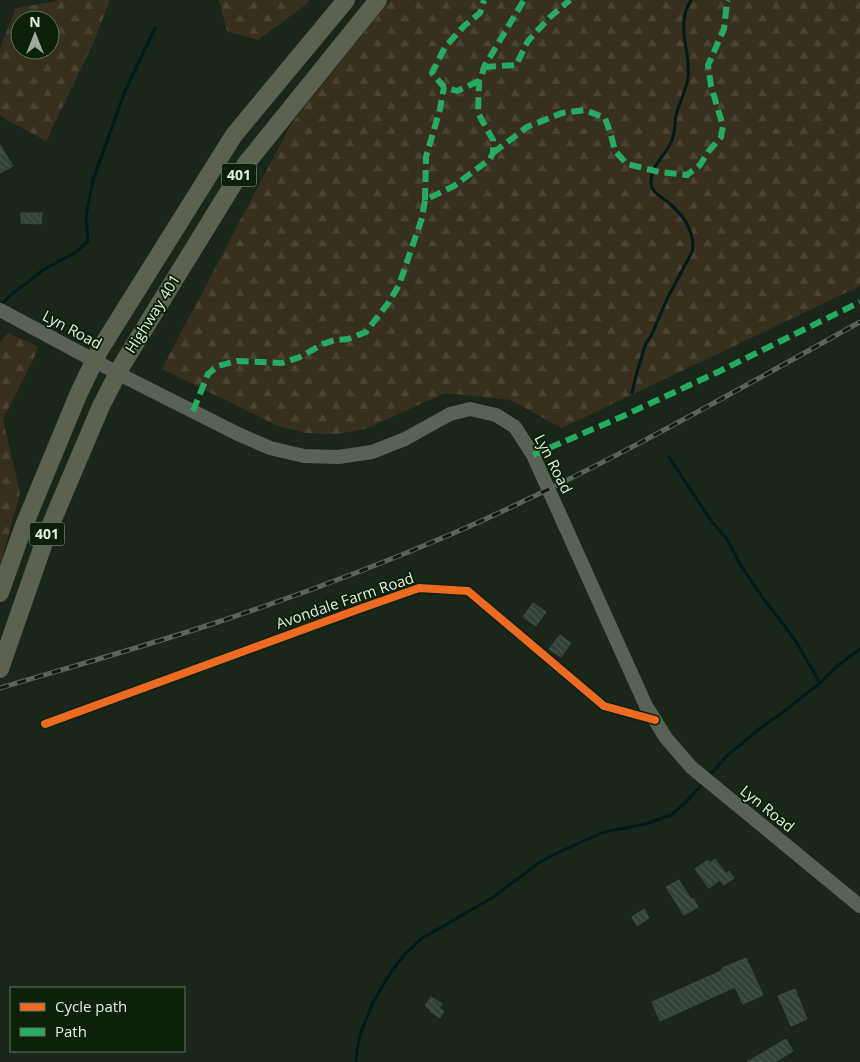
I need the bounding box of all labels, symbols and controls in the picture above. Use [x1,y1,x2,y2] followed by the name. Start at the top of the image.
[10,10,60,60] north arrow
[29,12,41,31] text: N
[222,164,256,186] road number: 401
[120,270,184,357] street label: Highway 401
[39,305,106,353] street label: Lyn Road
[530,430,577,497] street label: Lyn Road
[30,522,64,546] road number: 401
[273,567,416,633] street label: Avondale Farm Road
[736,780,799,836] street label: Lyn Road
[10,987,185,1052] legend
[55,996,127,1016] text: Cycle path
[55,1021,87,1041] text: Path

